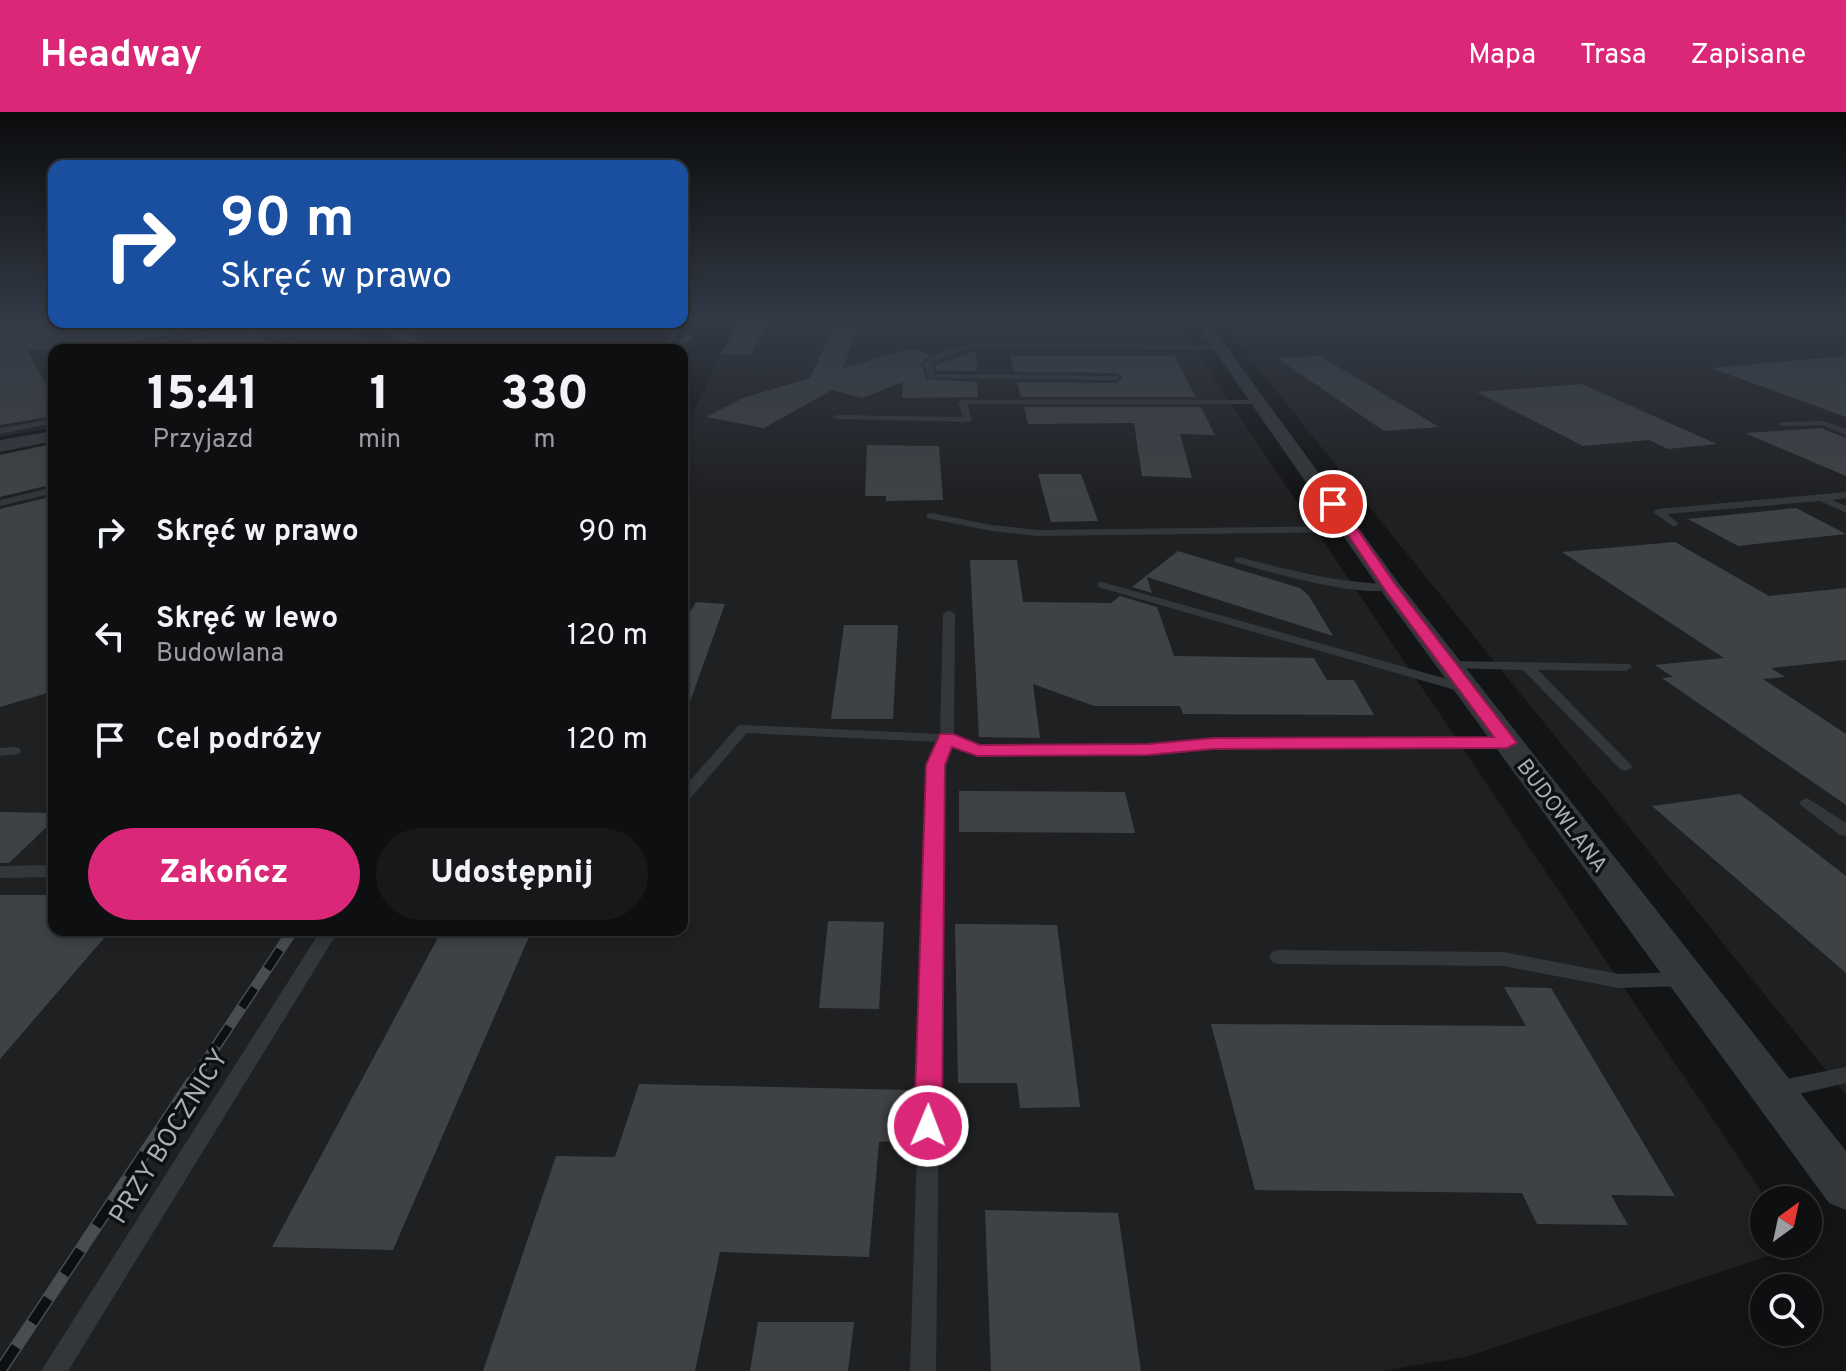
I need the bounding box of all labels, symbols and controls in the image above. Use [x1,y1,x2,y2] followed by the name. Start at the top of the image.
[40,32,202,81] text: Headway
[1468,38,1536,74] text: Mapa
[1580,38,1647,74] text: Trasa
[1691,38,1806,74] text: Zapisane
[220,186,355,256] text: 90 m
[88,192,192,296] icon: right
[220,255,452,301] text: Skręć w prawo
[147,366,259,426] text: 15:41
[370,366,389,426] text: 1
[500,366,589,426] text: 330
[153,424,253,457] text: Przyjazd
[358,424,401,457] text: min
[534,424,556,457] text: m
[1299,470,1367,538] pin
[1311,482,1355,526] icon: arrive
[88,510,132,554] icon: right
[156,514,359,551] text: Skręć w prawo
[579,514,648,551] text: 90 m
[156,601,338,638] text: Skręć w lewo
[88,614,132,658] icon: left
[567,618,648,655] text: 120 m
[156,638,284,671] text: Budowlana
[88,718,132,762] icon: arrive
[156,722,322,759] text: Cel podróży
[567,722,648,759] text: 120 m
[1510,754,1613,879] street label: BUDOWLANA
[88,828,360,920] button: Zakończ
[376,828,648,920] button: Udostępnij
[103,1044,237,1231] street label: PRZY BOCZNICY
[886,1084,970,1168] position arrow
[1750,1186,1822,1258] north arrow
[1750,1186,1822,1346] map controls
[1750,1274,1822,1346] button: search

